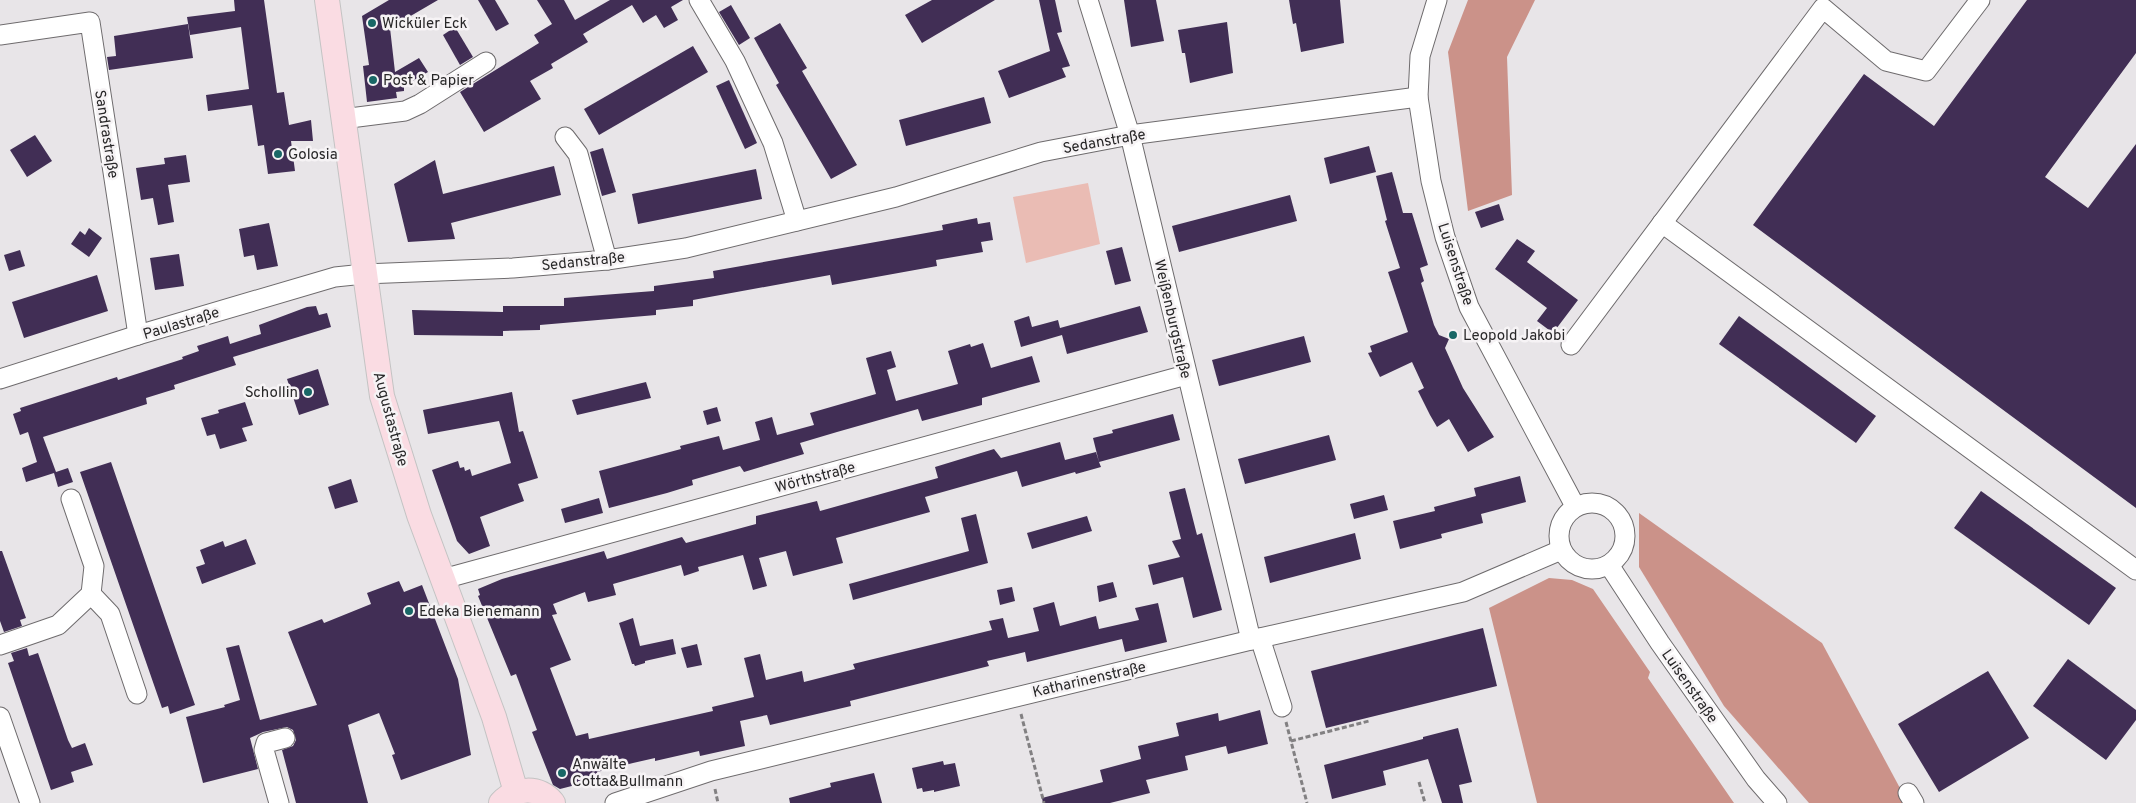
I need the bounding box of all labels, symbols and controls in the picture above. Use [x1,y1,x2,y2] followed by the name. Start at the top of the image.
[382,15,468,34] place label: Wicküler Eck
[366,17,378,29] marker: Wicküler Eck
[383,72,474,91] place label: Post & Papier
[367,74,379,86] marker: Post & Papier
[89,89,122,180] street label: Sandrastraße
[1061,126,1147,159] street label: Sedanstraße
[288,146,338,165] place label: Golosia
[272,148,284,160] marker: Golosia
[1432,221,1477,308] street label: Luisenstraße
[541,249,626,276] street label: Sedanstraße
[1149,258,1194,381] street label: Weißenburgstraße
[141,304,222,345] street label: Paulastraße
[1463,327,1565,346] place label: Leopold Jakobi
[1447,329,1459,341] marker: Leopold Jakobi
[368,370,411,469] street label: Augustastraße
[245,384,298,403] place label: Schollin
[302,386,314,398] marker: Schollin
[773,459,858,498] street label: Wörthstraße
[419,603,540,622] place label: Edeka Bienemann
[403,605,415,617] marker: Edeka Bienemann
[1656,646,1721,728] street label: Luisenstraße
[1031,658,1148,703] street label: Katharinenstraße
[572,756,683,792] place label: Anwälte Cotta&Bullmann
[556,767,568,779] marker: Anwälte Cotta&Bullmann

